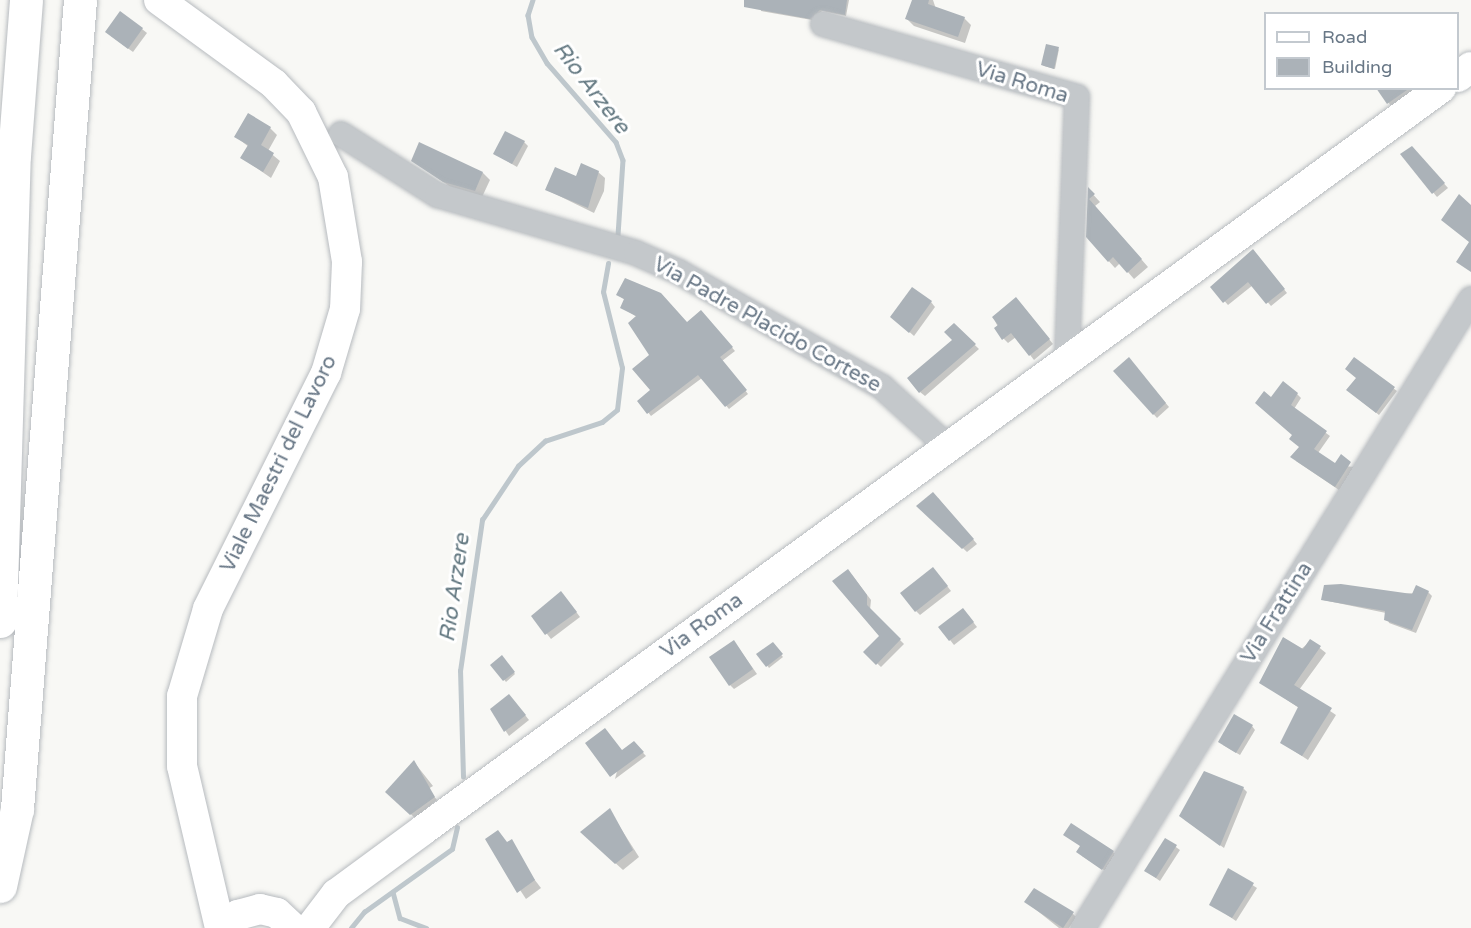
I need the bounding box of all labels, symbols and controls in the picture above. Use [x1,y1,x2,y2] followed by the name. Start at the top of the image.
[1264,12,1459,90] legend
[1322,26,1367,48] text: Road
[547,37,635,139] water label: Rio Arzere
[1322,56,1392,78] text: Building
[973,57,1071,109] street label: Via Roma
[649,252,885,398] street label: Via Padre Placido Cortese
[215,351,343,577] street label: Viale Maestri del Lavoro
[434,532,476,644] water label: Rio Arzere
[1236,558,1318,668] street label: Via Frattina
[656,588,748,664] street label: Via Roma

